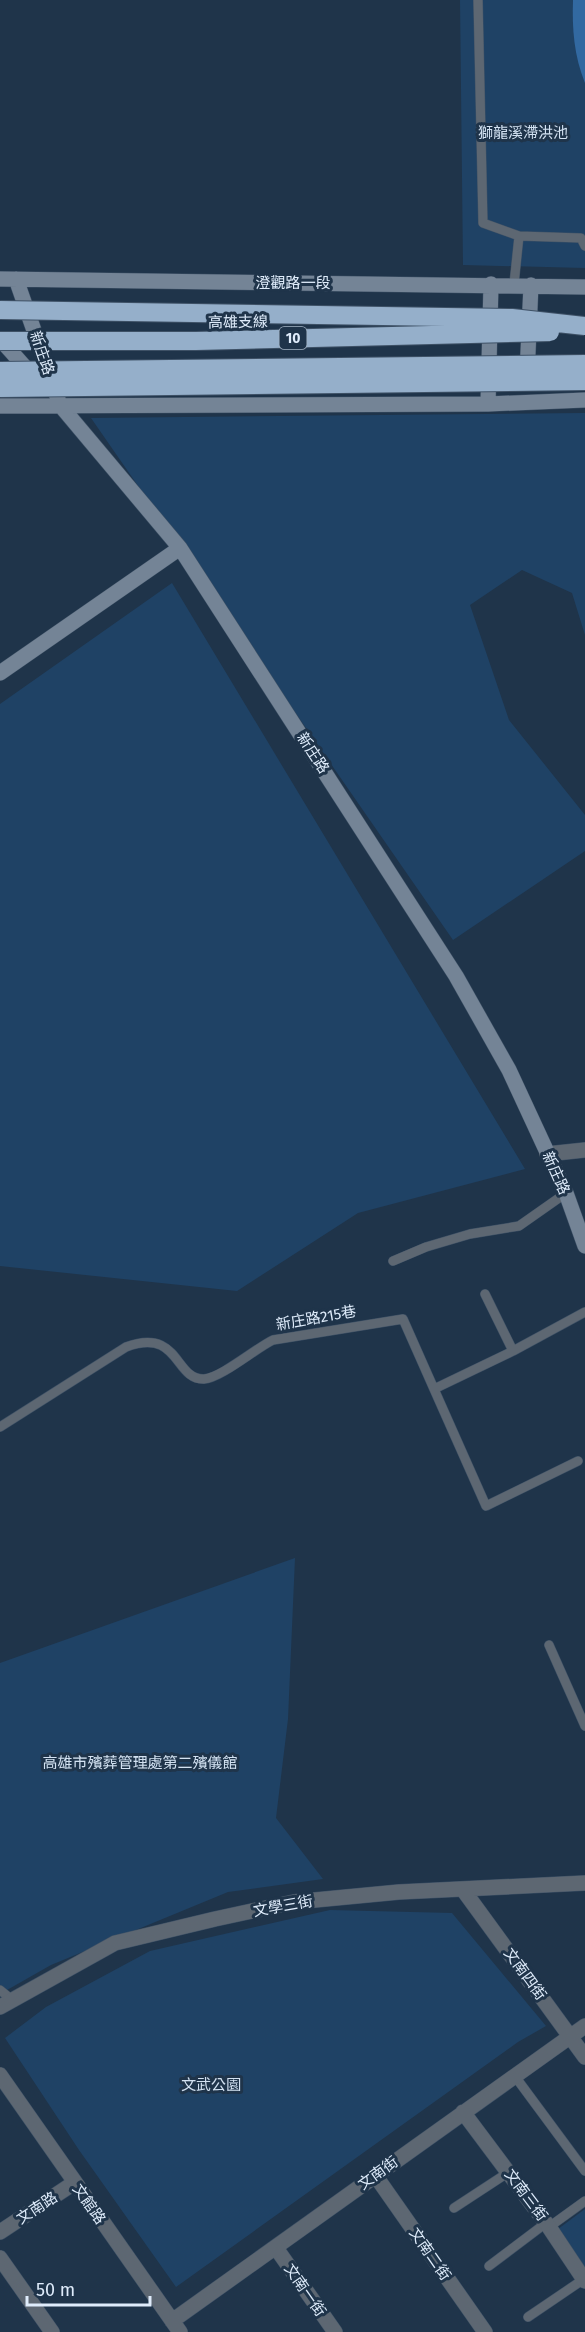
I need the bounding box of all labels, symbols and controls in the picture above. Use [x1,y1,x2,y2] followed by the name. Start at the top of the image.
[478,124,568,142] park label: 獅龍溪滯洪池
[255,274,331,292] street label: 澄觀路一段
[208,312,268,332] street label: 高雄支線
[280,327,306,349] road number: 10
[26,329,58,377] street label: 新庄路
[293,729,333,777] street label: 新庄路
[539,1149,573,1197] street label: 新庄路
[275,1302,357,1334] street label: 新庄路215巷
[42,1754,238,1772] park label: 高雄市殯葬管理處第二殯儀館
[252,1892,314,1920] street label: 文學三街
[500,1944,550,2004] street label: 文南四街
[181,2076,241,2094] park label: 文武公園
[355,2152,401,2194] street label: 文南街
[501,2166,551,2224] street label: 文南三街
[69,2180,109,2228] street label: 文館路
[13,2188,61,2228] street label: 文南路
[405,2224,455,2284] street label: 文南二街
[280,2260,330,2320] street label: 文南一街
[27,2269,150,2307] scale bar
[36,2279,75,2301] text: 50 m

